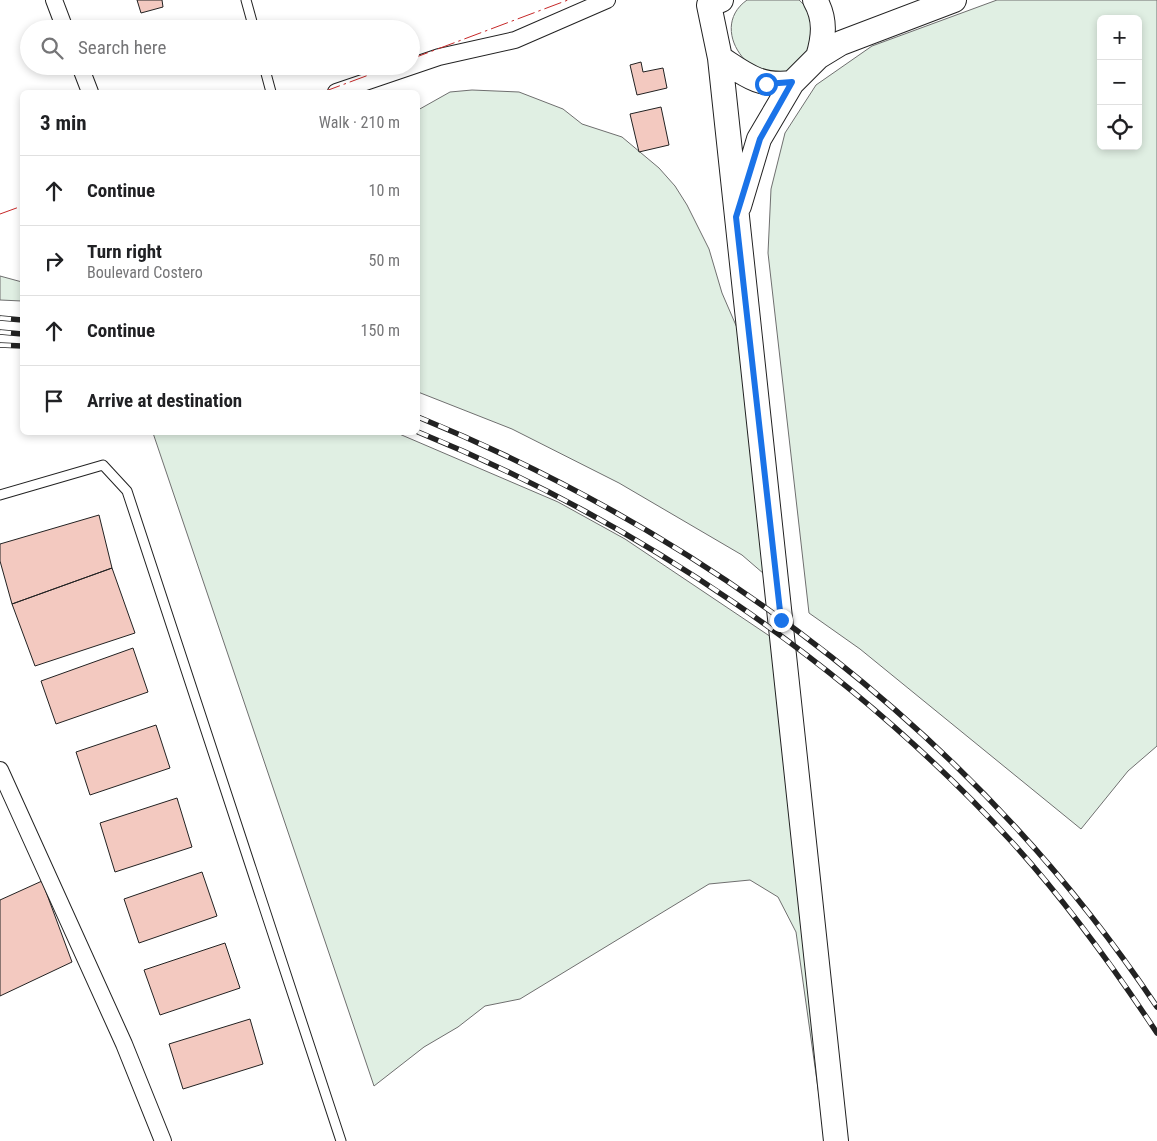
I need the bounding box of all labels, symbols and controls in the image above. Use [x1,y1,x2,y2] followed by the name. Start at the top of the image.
[1097,15,1142,150] map controls
[1097,15,1142,60] button: +
[20,20,420,75] search box
[38,34,66,62] icon: search
[78,36,166,59] text: Search here
[1097,60,1142,105] button: −
[755,73,778,96] route start
[1097,105,1142,150] button: locate
[40,111,87,135] text: 3 min
[319,113,400,132] text: Walk · 210 m
[40,177,68,205] icon: ahead
[87,179,155,202] text: Continue
[368,181,400,200] text: 10 m
[87,240,162,263] text: Turn right
[40,247,68,275] icon: right
[368,251,400,270] text: 50 m
[87,263,203,282] text: Boulevard Costero
[40,317,68,345] icon: ahead
[87,319,155,342] text: Continue
[361,321,400,340] text: 150 m
[40,387,68,415] icon: arrive
[87,389,242,412] text: Arrive at destination
[770,609,793,632] route end

